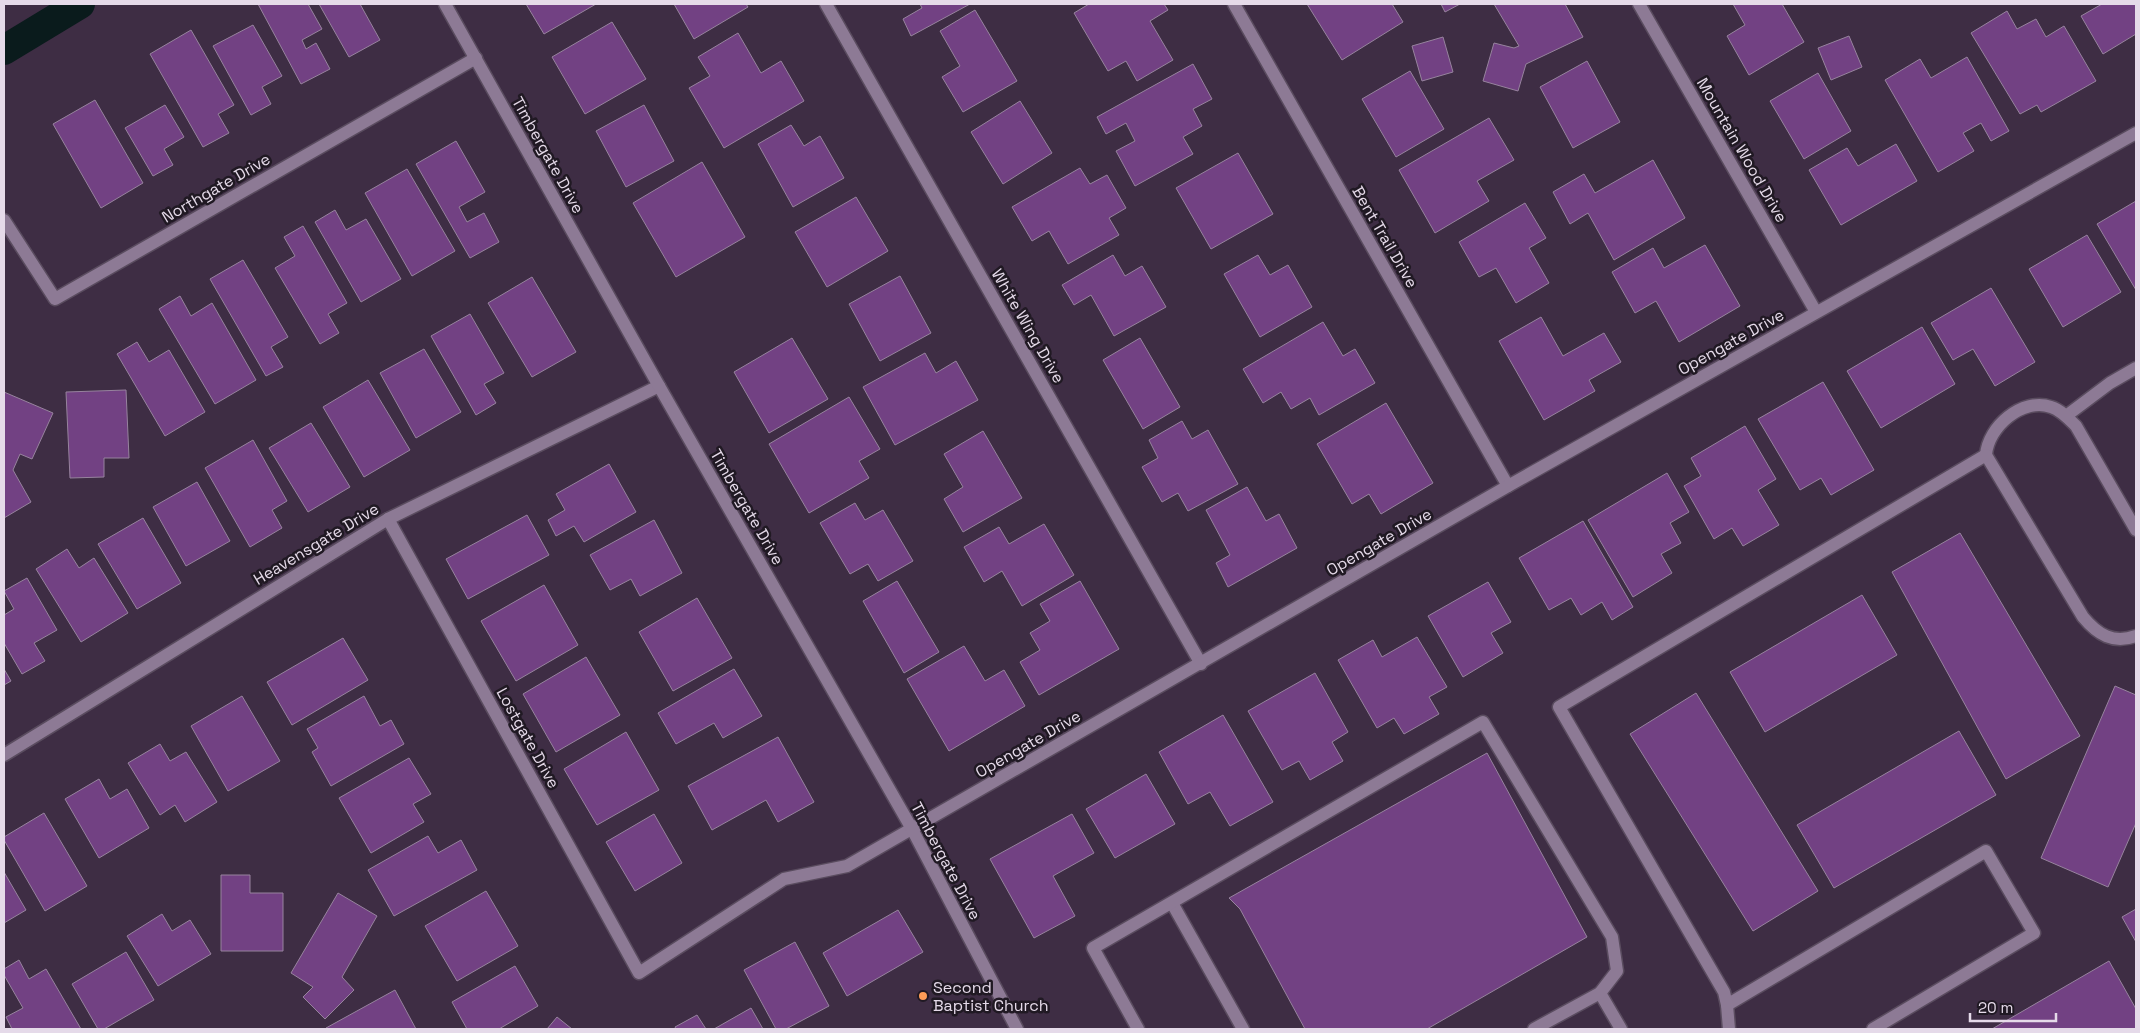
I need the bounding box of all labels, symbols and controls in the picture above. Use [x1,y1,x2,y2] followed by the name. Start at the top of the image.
[1692,74,1792,226] street label: Mountain Wood Drive
[507,93,589,217] street label: Timbergate Drive
[158,148,274,228] street label: Northgate Drive
[1347,182,1423,292] street label: Bent Trail Drive
[987,265,1069,387] street label: White Wing Drive
[1674,304,1788,380] street label: Opengate Drive
[705,445,789,569] street label: Timbergate Drive
[249,498,383,590] street label: Heavensgate Drive
[1323,503,1435,581] street label: Opengate Drive
[492,684,564,792] street label: Lostgate Drive
[972,705,1084,783] street label: Opengate Drive
[906,798,986,924] street label: Timbergate Drive
[933,977,1049,1016] place label: Second Baptist Church
[917,990,929,1002] marker: Second Baptist Church
[1970,990,2056,1022] scale bar
[1978,998,2013,1017] text: 20 m

